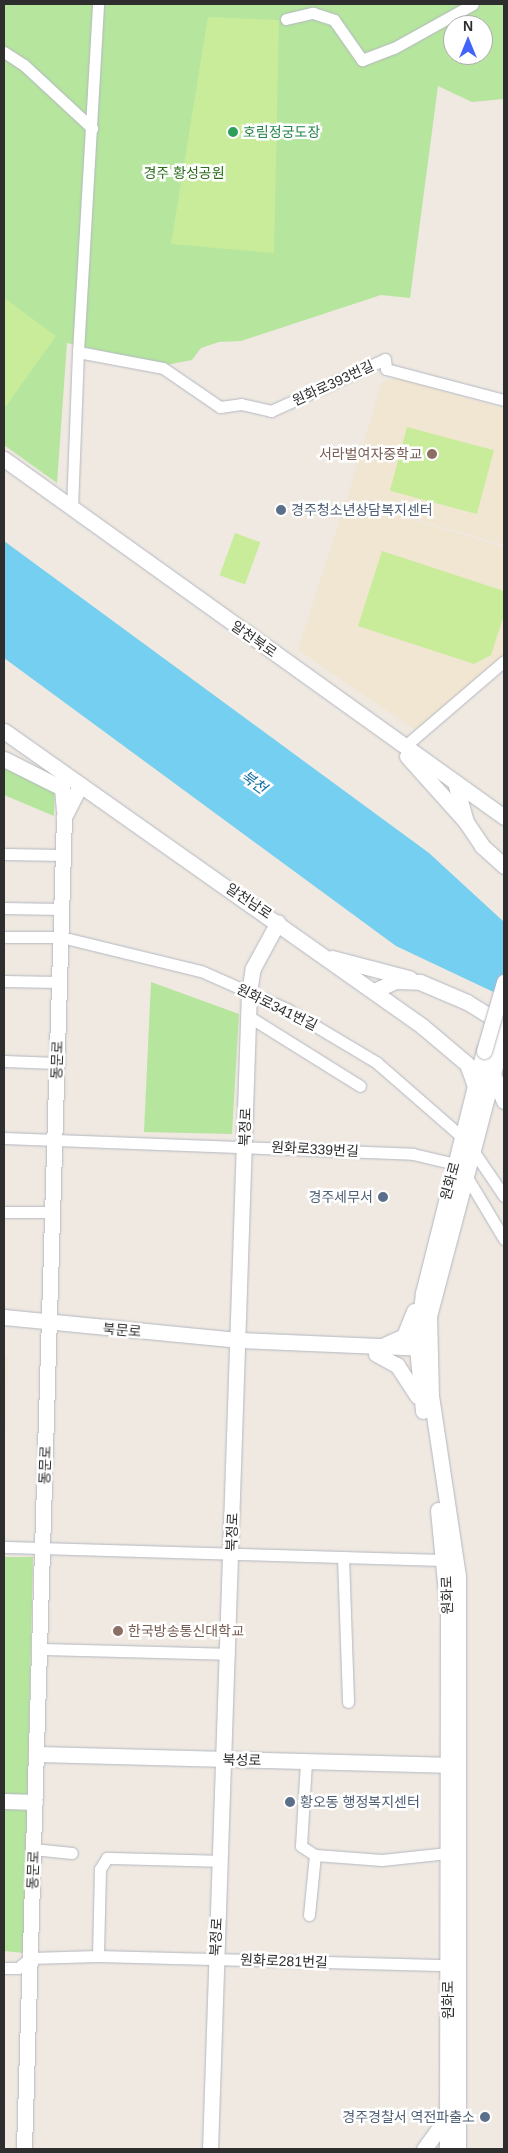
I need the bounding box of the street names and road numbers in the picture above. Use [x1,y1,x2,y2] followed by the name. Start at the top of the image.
[290,357,376,409] street label: 원화로393번길
[228,617,280,661] street label: 알천북로
[223,880,275,922] street label: 알천남로
[234,980,320,1034] street label: 원화로341번길
[48,1040,66,1080] street label: 동문로
[236,1107,254,1147] street label: 북정로
[271,1138,359,1160] street label: 원화로339번길
[437,1160,463,1202] street label: 원화로
[102,1320,142,1340] street label: 북문로
[36,1445,54,1485] street label: 동문로
[223,1512,241,1552] street label: 북정로
[438,1575,456,1615] street label: 원화로
[223,1751,261,1769] street label: 북성로
[24,1850,42,1890] street label: 동문로
[207,1917,225,1957] street label: 북정로
[240,1951,328,1971] street label: 원화로281번길
[440,1981,456,2019] street label: 원화로

